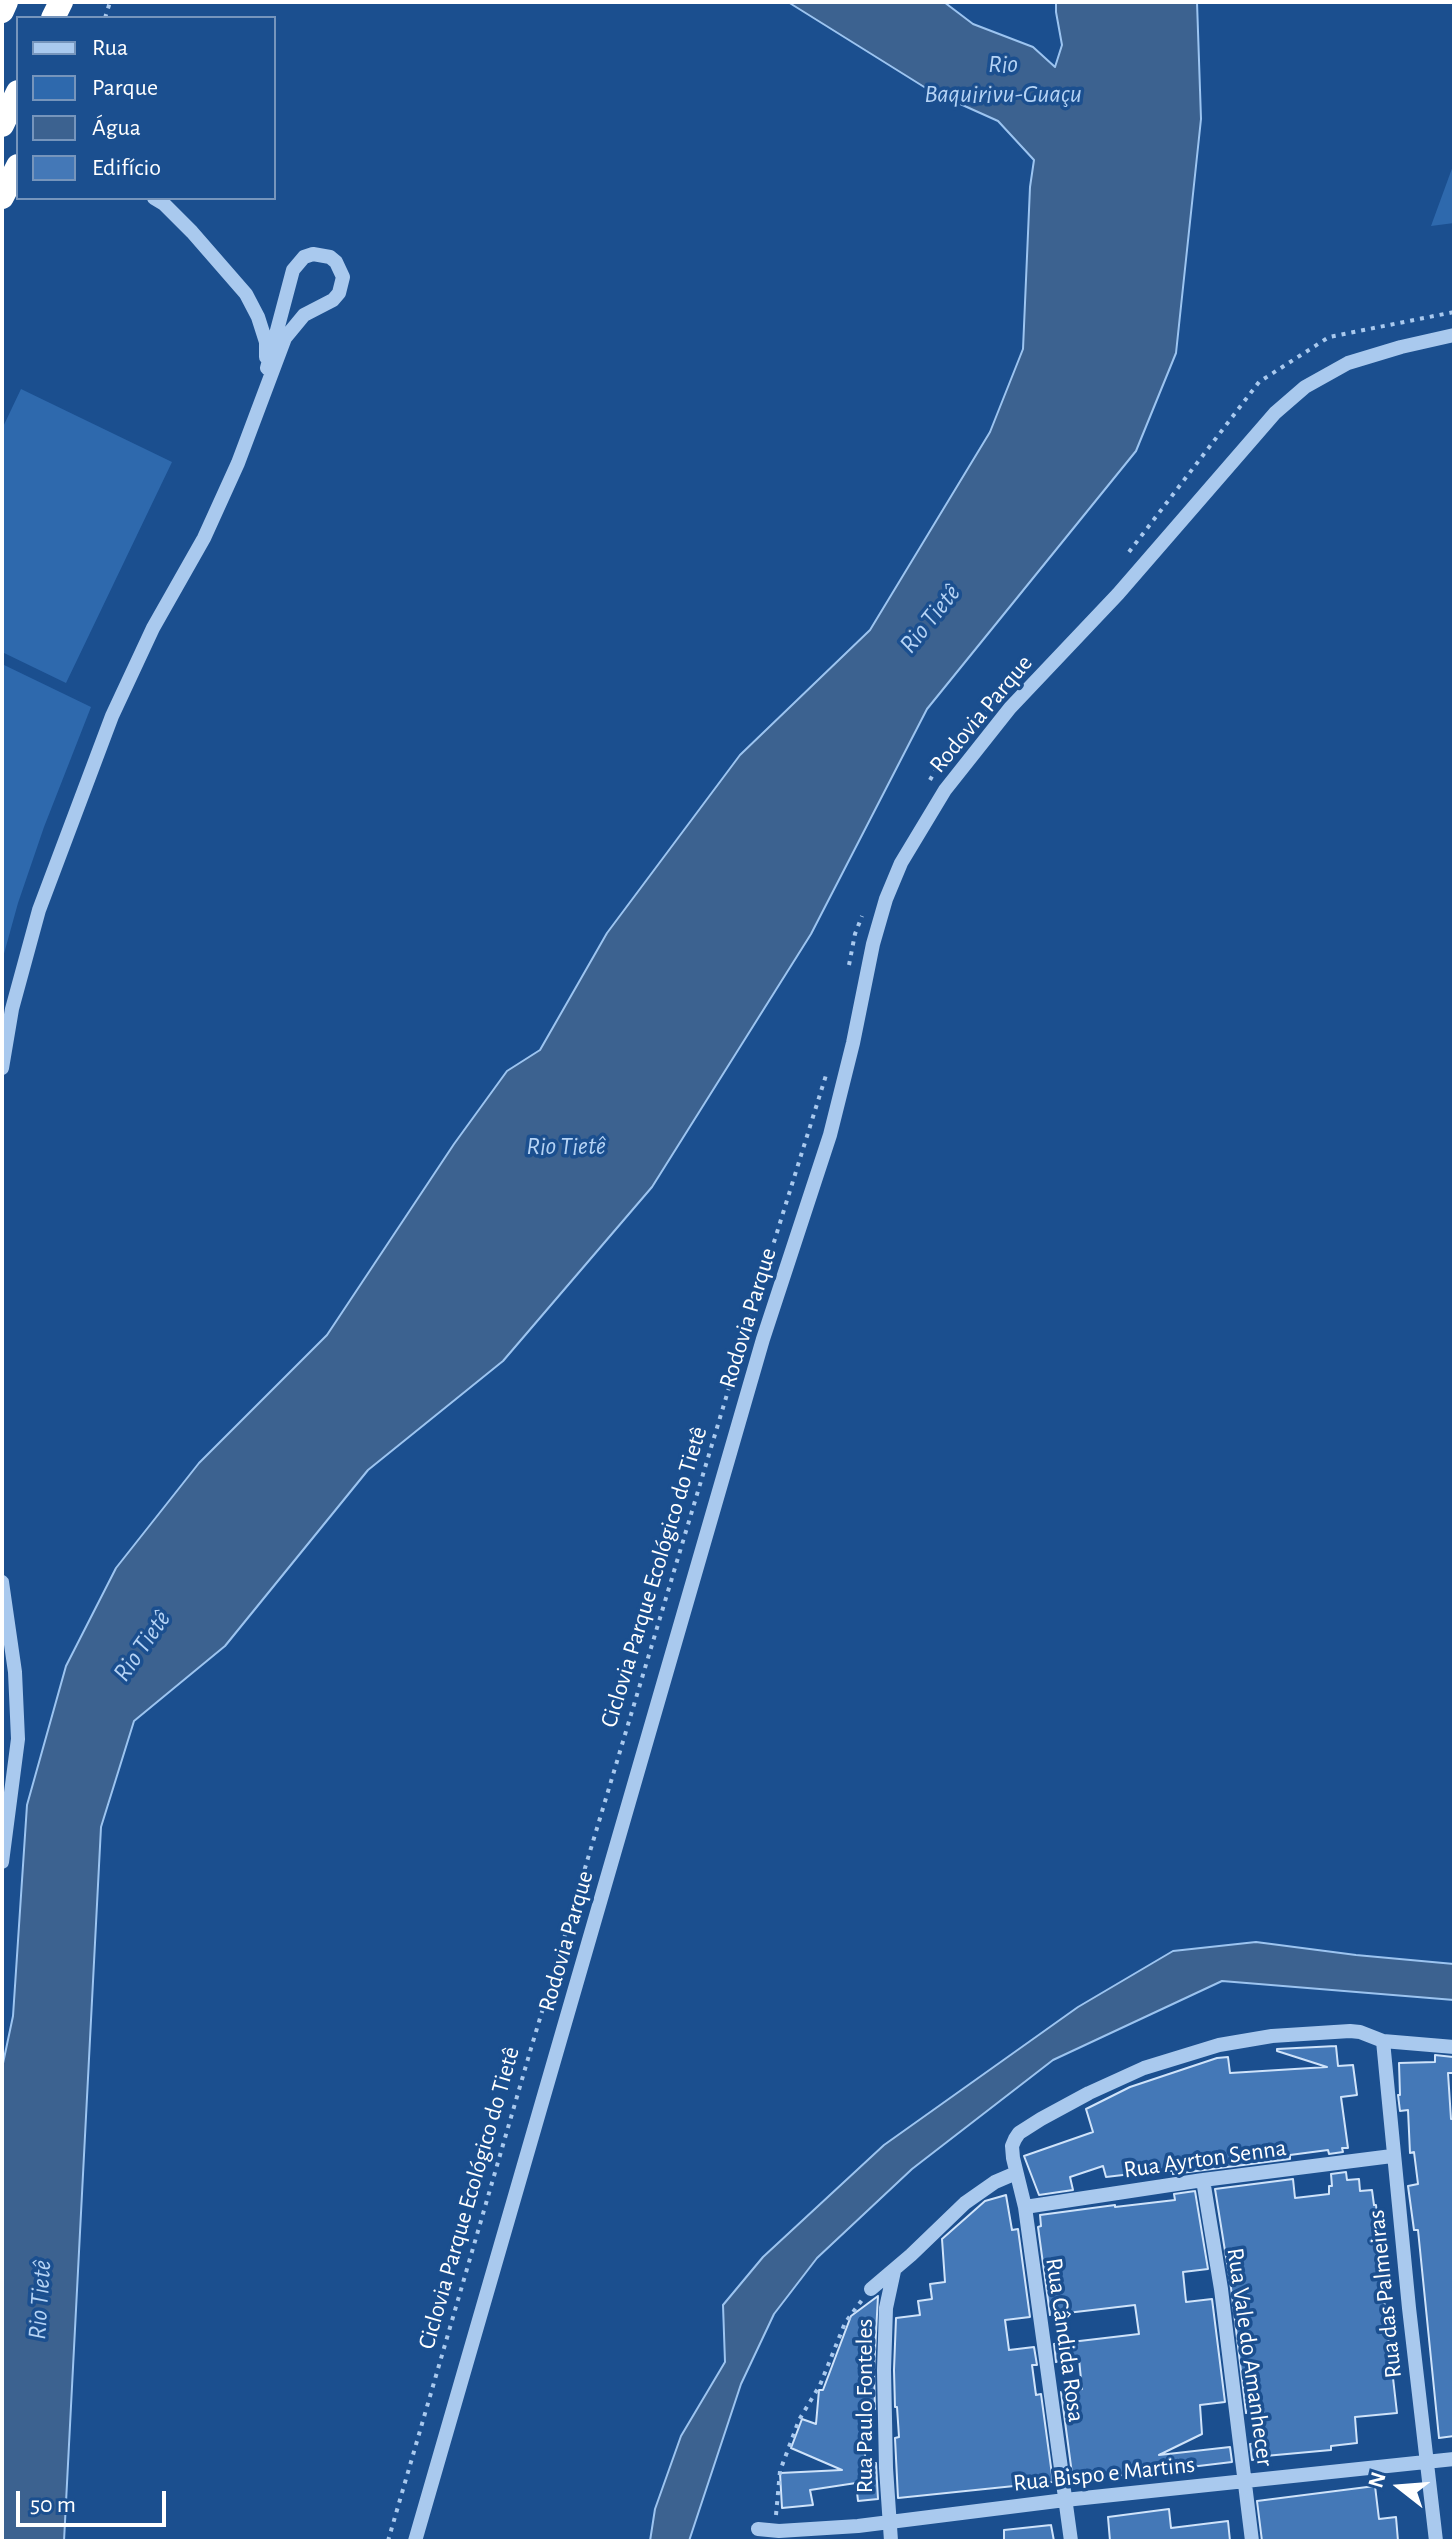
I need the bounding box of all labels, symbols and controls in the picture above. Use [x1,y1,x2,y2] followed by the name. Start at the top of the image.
[16,16,276,200] legend
[92,36,128,60] text: Rua
[924,48,1082,110] water label: Rio Baquirivu-Guaçu
[92,76,158,100] text: Parque
[92,116,141,140] text: Água
[92,156,161,180] text: Edifício
[893,578,967,660] water label: Rio Tietê
[923,649,1039,779] street label: Rodovia Parque
[526,1130,606,1162] water label: Rio Tietê
[713,1244,783,1392] street label: Rodovia Parque
[594,1423,714,1731] street label: Ciclovia Parque Ecológico do Tietê
[106,1604,178,1688] water label: Rio Tietê
[532,1867,600,2015] street label: Rodovia Parque
[412,2044,526,2352] street label: Ciclovia Parque Ecológico do Tietê
[1122,2133,1288,2185] street label: Rua Ayrton Senna
[1362,2209,1408,2379] street label: Rua das Palmeiras
[1220,2246,1280,2468] street label: Rua Vale do Amanhecer
[1039,2256,1091,2424] street label: Rua Cândida Rosa
[22,2259,58,2341] water label: Rio Tietê
[851,2319,879,2493] street label: Rua Paulo Fonteles
[1360,2447,1440,2527] north arrow
[1012,2450,1196,2498] street label: Rua Bispo e Martins
[1364,2469,1390,2491] text: N
[20,2475,170,2525] scale bar
[30,2493,76,2517] text: 50 m

